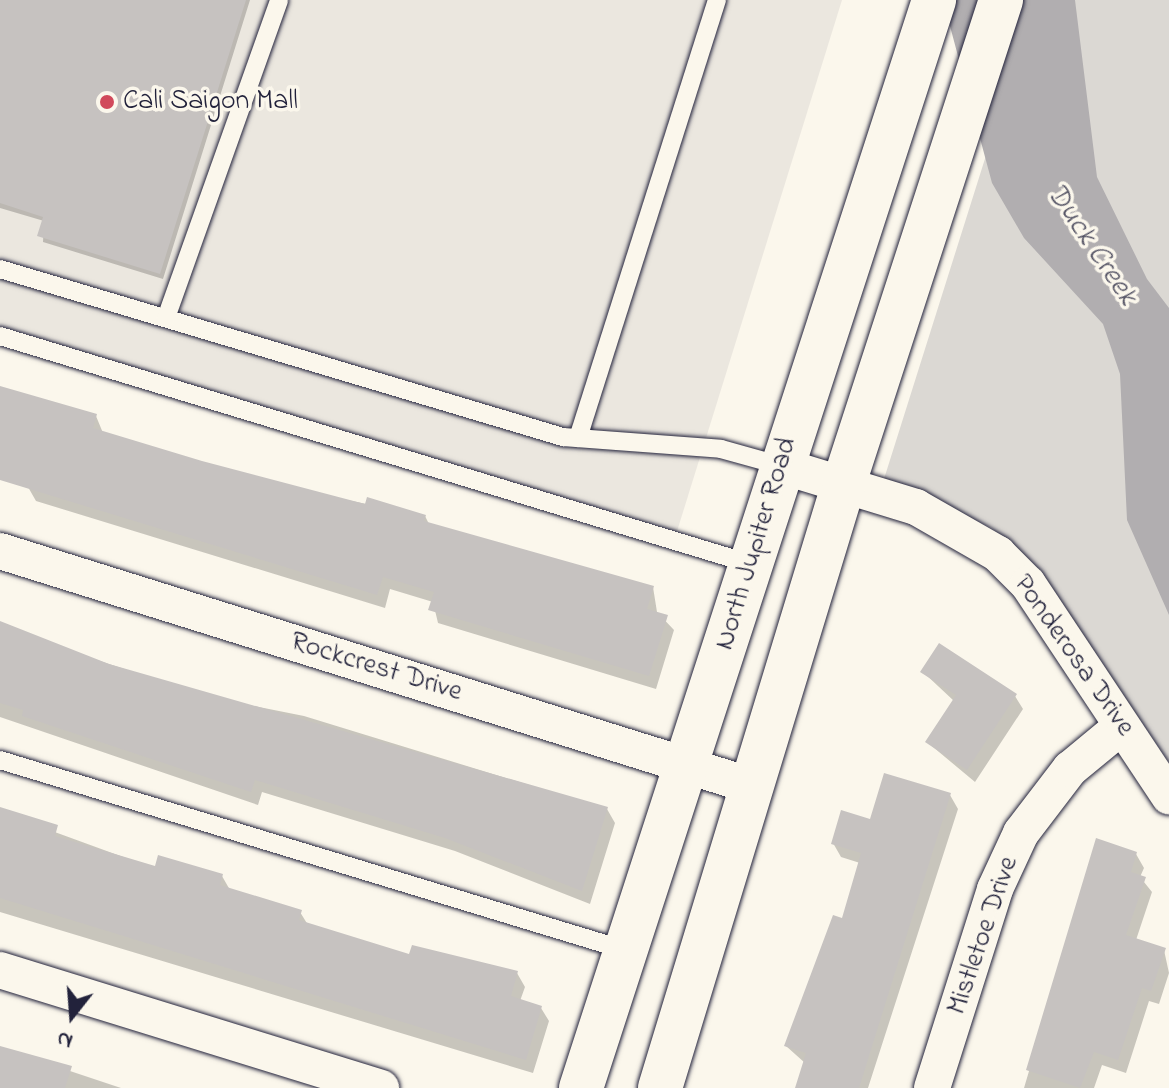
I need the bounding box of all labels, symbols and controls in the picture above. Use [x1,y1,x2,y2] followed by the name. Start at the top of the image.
[123,85,298,119] place label: Cali Saigon Mall
[98,93,116,111] marker: Cali Saigon Mall
[1037,177,1145,313] water label: Duck Creek
[709,434,805,654] street label: North Jupiter Road
[1005,569,1141,743] street label: Ponderosa Drive
[286,626,466,710] street label: Rockcrest Drive
[941,853,1027,1019] street label: Mistletoe Drive
[32,976,112,1056] north arrow
[53,1021,77,1056] text: N

